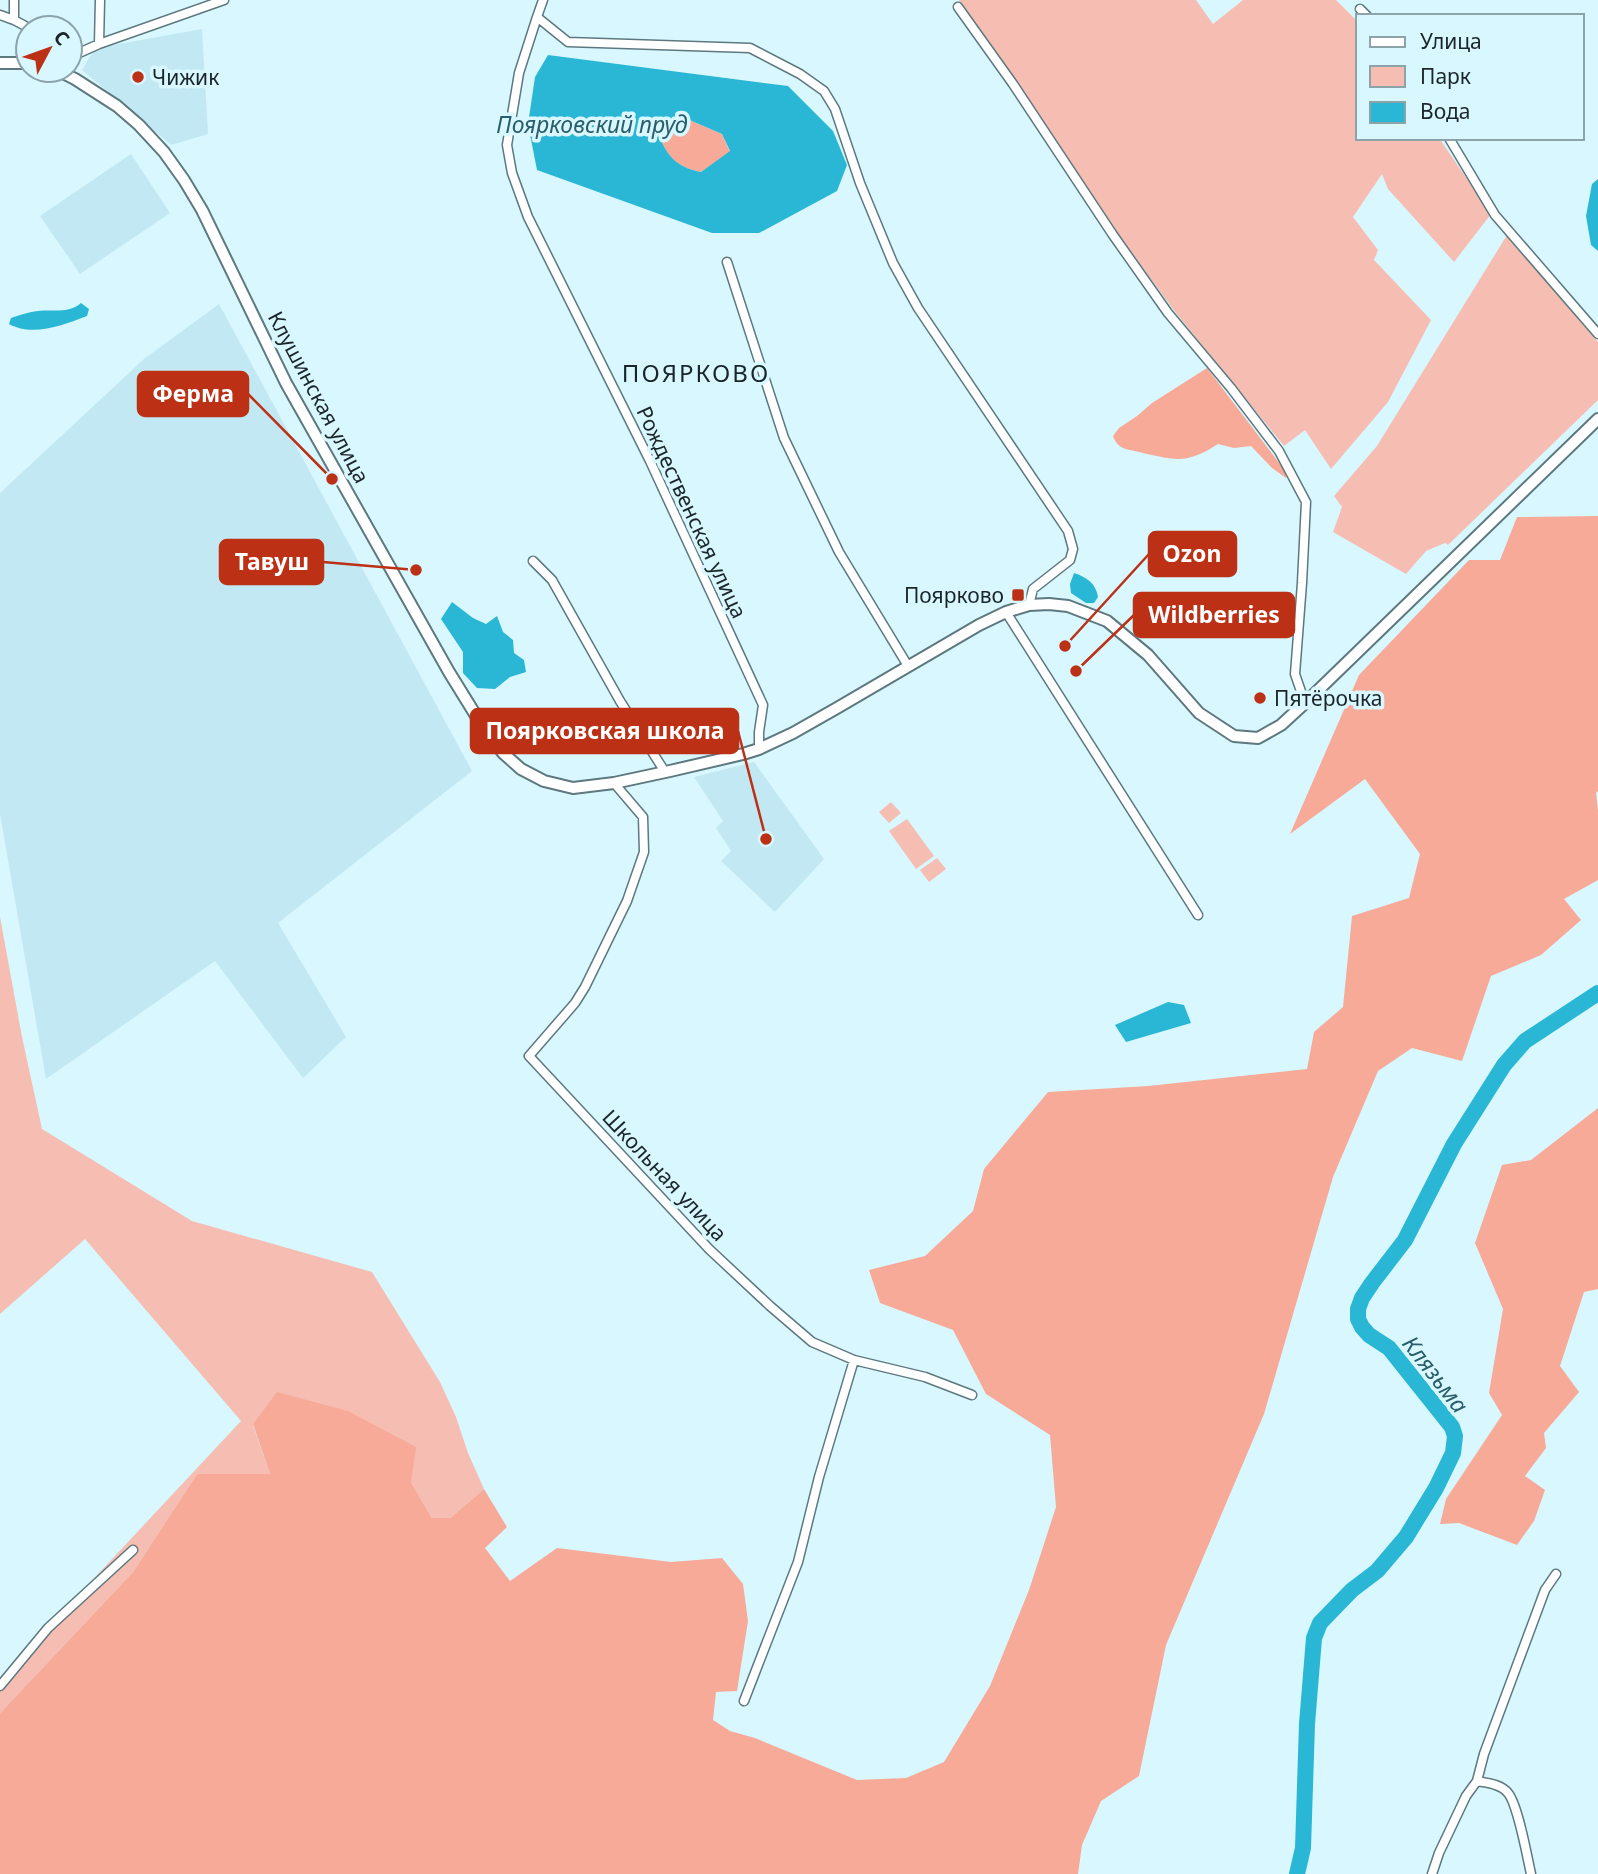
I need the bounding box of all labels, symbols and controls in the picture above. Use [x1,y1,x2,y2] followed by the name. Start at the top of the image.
[14,14,84,84] north arrow
[1356,14,1584,140] legend
[48,25,76,51] text: С
[1420,27,1482,55] text: Улица
[1420,62,1471,90] text: Парк
[152,63,219,91] place label: Чижик
[130,69,146,85] marker: Чижик
[1420,97,1470,125] text: Вода
[496,108,688,140] water label: Поярковский пруд
[262,306,376,488] street label: Клушинская улица
[622,356,770,389] district label: ПОЯРКОВО
[138,372,248,416] callout: Ферма
[152,377,234,409] text: Ферма
[630,401,754,623] street label: Рождественская улица
[1149,532,1236,576] callout: Ozon
[1163,537,1221,569] text: Ozon
[220,540,323,584] callout: Тавуш
[235,545,309,577] text: Тавуш
[904,581,1004,609] place label: Поярково
[1010,587,1026,603] marker: Поярково
[1134,593,1294,637] callout: Wildberries
[1148,598,1280,630] text: Wildberries
[1274,684,1382,712] place label: Пятёрочка
[1252,690,1268,706] marker: Пятёрочка
[471,709,738,753] callout: Поярковская школа
[485,714,725,746] text: Поярковская школа
[597,1103,733,1247] street label: Школьная улица
[1396,1329,1476,1419] water label: Клязьма

